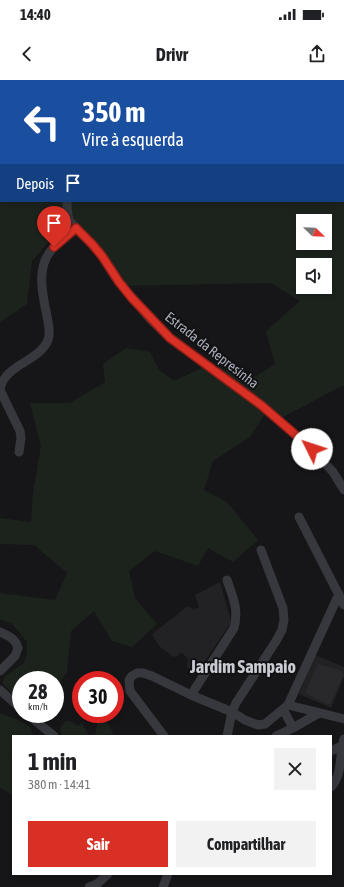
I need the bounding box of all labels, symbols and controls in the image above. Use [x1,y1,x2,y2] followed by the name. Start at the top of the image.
[20,6,51,23] text: 14:40
[16,43,38,65] icon: back
[306,43,328,65] icon: share
[156,44,188,65] text: Drivr
[16,96,68,148] icon: left
[82,96,145,128] text: 350 m
[82,129,184,150] text: Vire à esquerda
[62,172,84,194] icon: arrive
[16,175,54,192] text: Depois
[37,206,71,247] pin
[43,212,65,234] icon: arrive
[296,214,332,250] north arrow
[296,214,332,294] map controls
[296,258,332,294] button: sound
[162,309,262,391] street label: Estrada da Represinha
[291,428,333,470] position arrow
[189,656,296,677] district label: Jardim Sampaio
[72,671,124,723] speed limit sign: 30
[29,680,47,703] text: 28
[28,701,48,712] text: km/h
[28,748,77,775] text: 1 min
[274,748,316,790] button: close
[28,777,91,792] text: 380 m · 14:41
[28,821,168,867] button: Sair
[176,821,316,867] button: Compartilhar

